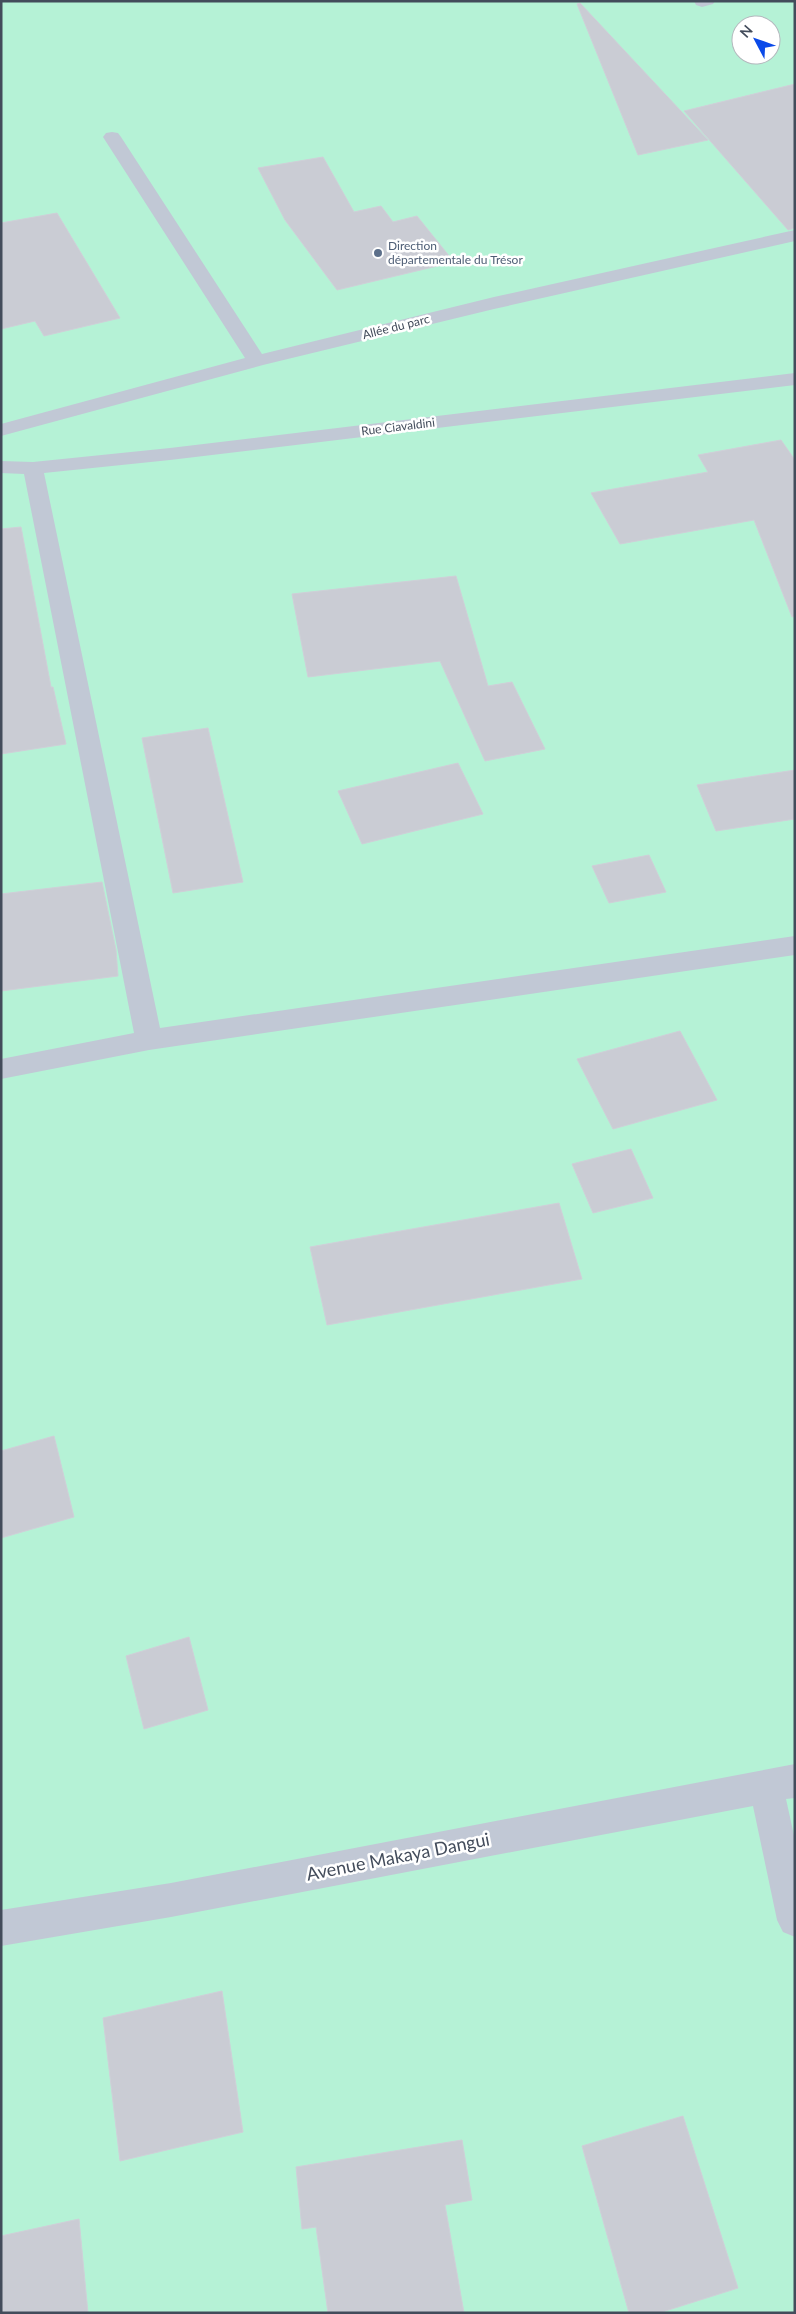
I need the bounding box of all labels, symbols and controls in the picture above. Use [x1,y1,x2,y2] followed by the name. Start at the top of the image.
[731,15,781,65] north arrow
[736,21,756,41] text: N
[388,238,523,267] place label: Direction départementale du Trésor
[372,247,384,259] marker: Direction départementale du Trésor
[361,311,431,342] street label: Allée du parc
[360,415,436,438] street label: Rue Ciavaldini
[304,1827,491,1885] street label: Avenue Makaya Dangui

